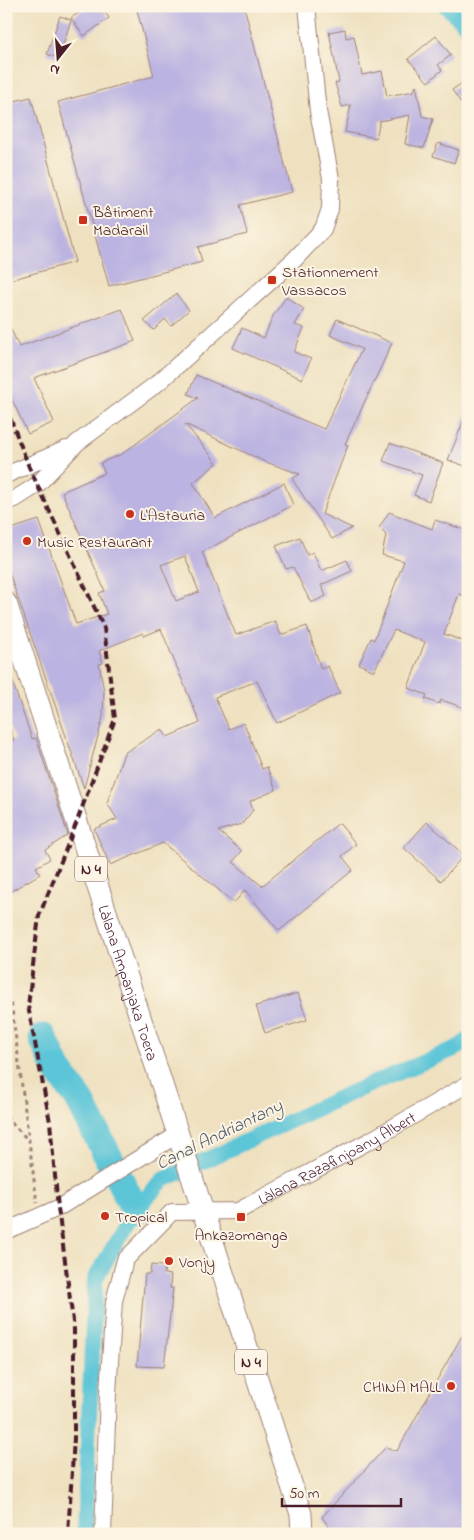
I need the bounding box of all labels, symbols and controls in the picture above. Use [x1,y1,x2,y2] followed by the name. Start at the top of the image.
[32,32,82,82] north arrow
[47,58,62,80] text: N
[92,201,154,243] place label: Bâtiment Madarail
[77,214,89,226] marker: Bâtiment Madarail
[281,261,379,303] place label: Stationnement Vassacos
[266,274,278,286] marker: Stationnement Vassacos
[140,504,205,528] place label: L'Astauria
[124,508,136,520] marker: L'Astauria
[37,531,153,555] place label: Music Restaurant
[21,535,33,547] marker: Music Restaurant
[75,856,107,882] road number: N 4
[91,902,163,1064] street label: Làlana Ampanjaka Toera
[152,1093,288,1178] water label: Canal Andriantany
[254,1106,421,1212] street label: Làlana Razafinjoany Albert
[115,1206,168,1230] place label: Tropical
[99,1210,111,1222] marker: Tropical
[235,1211,247,1223] marker: Ankazomanga
[194,1224,288,1248] place label: Ankazomanga
[178,1251,215,1275] place label: Vonjy
[163,1255,175,1267] marker: Vonjy
[235,1350,267,1374] road number: N 4
[363,1376,441,1400] place label: CHINA MALL
[445,1380,457,1392] marker: CHINA MALL
[282,1475,400,1507] scale bar
[289,1483,320,1505] text: 50 m

